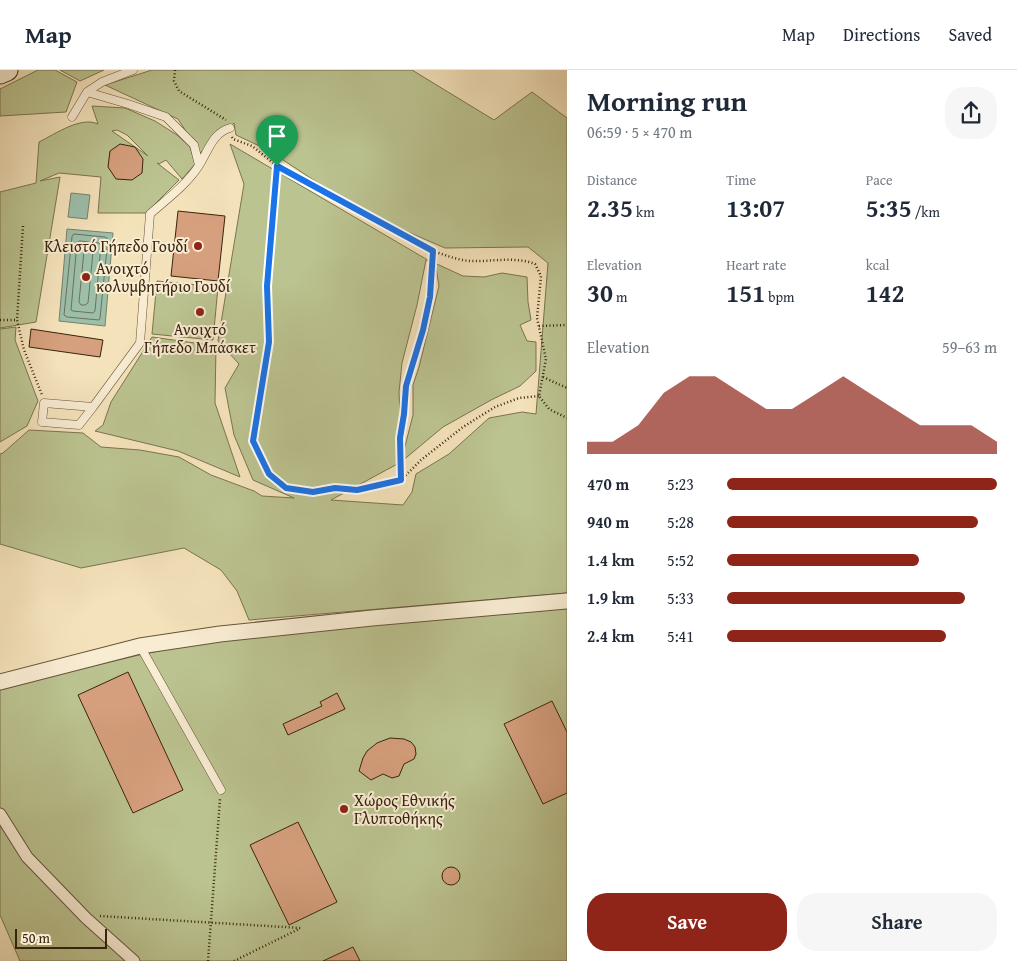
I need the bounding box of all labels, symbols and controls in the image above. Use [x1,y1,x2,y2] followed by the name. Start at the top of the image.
[25,17,72,52] text: Map
[782,21,815,48] text: Map
[843,21,920,48] text: Directions
[948,21,992,48] text: Saved
[587,80,747,121] text: Morning run
[945,87,997,139] button: share
[256,115,298,166] pin
[587,120,692,144] text: 06:59 · 5 × 470 m
[263,122,291,150] icon: arrive
[587,170,637,190] text: Distance
[726,170,756,190] text: Time
[866,170,893,190] text: Pace
[587,190,633,226] text: 2.35
[726,190,785,226] text: 13:07
[866,190,912,226] text: 5:35
[633,202,655,222] text: km
[912,202,940,222] text: /km
[44,234,188,258] place label: Κλειστό Γήπεδο Γουδί
[192,240,204,252] marker: Κλειστό Γήπεδο Γουδί
[587,255,642,275] text: Elevation
[726,255,786,275] text: Heart rate
[866,255,890,275] text: kcal
[96,256,231,298] place label: Ανοιχτό κολυμβητήριο Γουδί
[80,271,92,283] marker: Ανοιχτό κολυμβητήριο Γουδί
[587,275,613,311] text: 30
[726,275,765,311] text: 151
[866,275,905,311] text: 142
[613,287,627,307] text: m
[765,287,795,307] text: bpm
[194,306,206,318] marker: Ανοιχτό Γήπεδο Μπάσκετ
[144,317,257,359] place label: Ανοιχτό Γήπεδο Μπάσκετ
[587,335,650,359] text: Elevation
[942,335,997,359] text: 59–63 m
[587,472,629,496] text: 470 m
[667,472,694,496] text: 5:23
[587,510,629,534] text: 940 m
[667,510,694,534] text: 5:28
[587,548,634,572] text: 1.4 km
[667,548,694,572] text: 5:52
[587,586,634,610] text: 1.9 km
[667,586,694,610] text: 5:33
[587,624,634,648] text: 2.4 km
[667,624,694,648] text: 5:41
[354,788,455,830] place label: Χώρος Εθνικής Γλυπτοθήκης
[338,803,350,815] marker: Χώρος Εθνικής Γλυπτοθήκης
[587,893,787,951] button: Save
[797,893,997,951] button: Share
[15,926,108,949] scale bar
[22,928,50,948] text: 50 m

